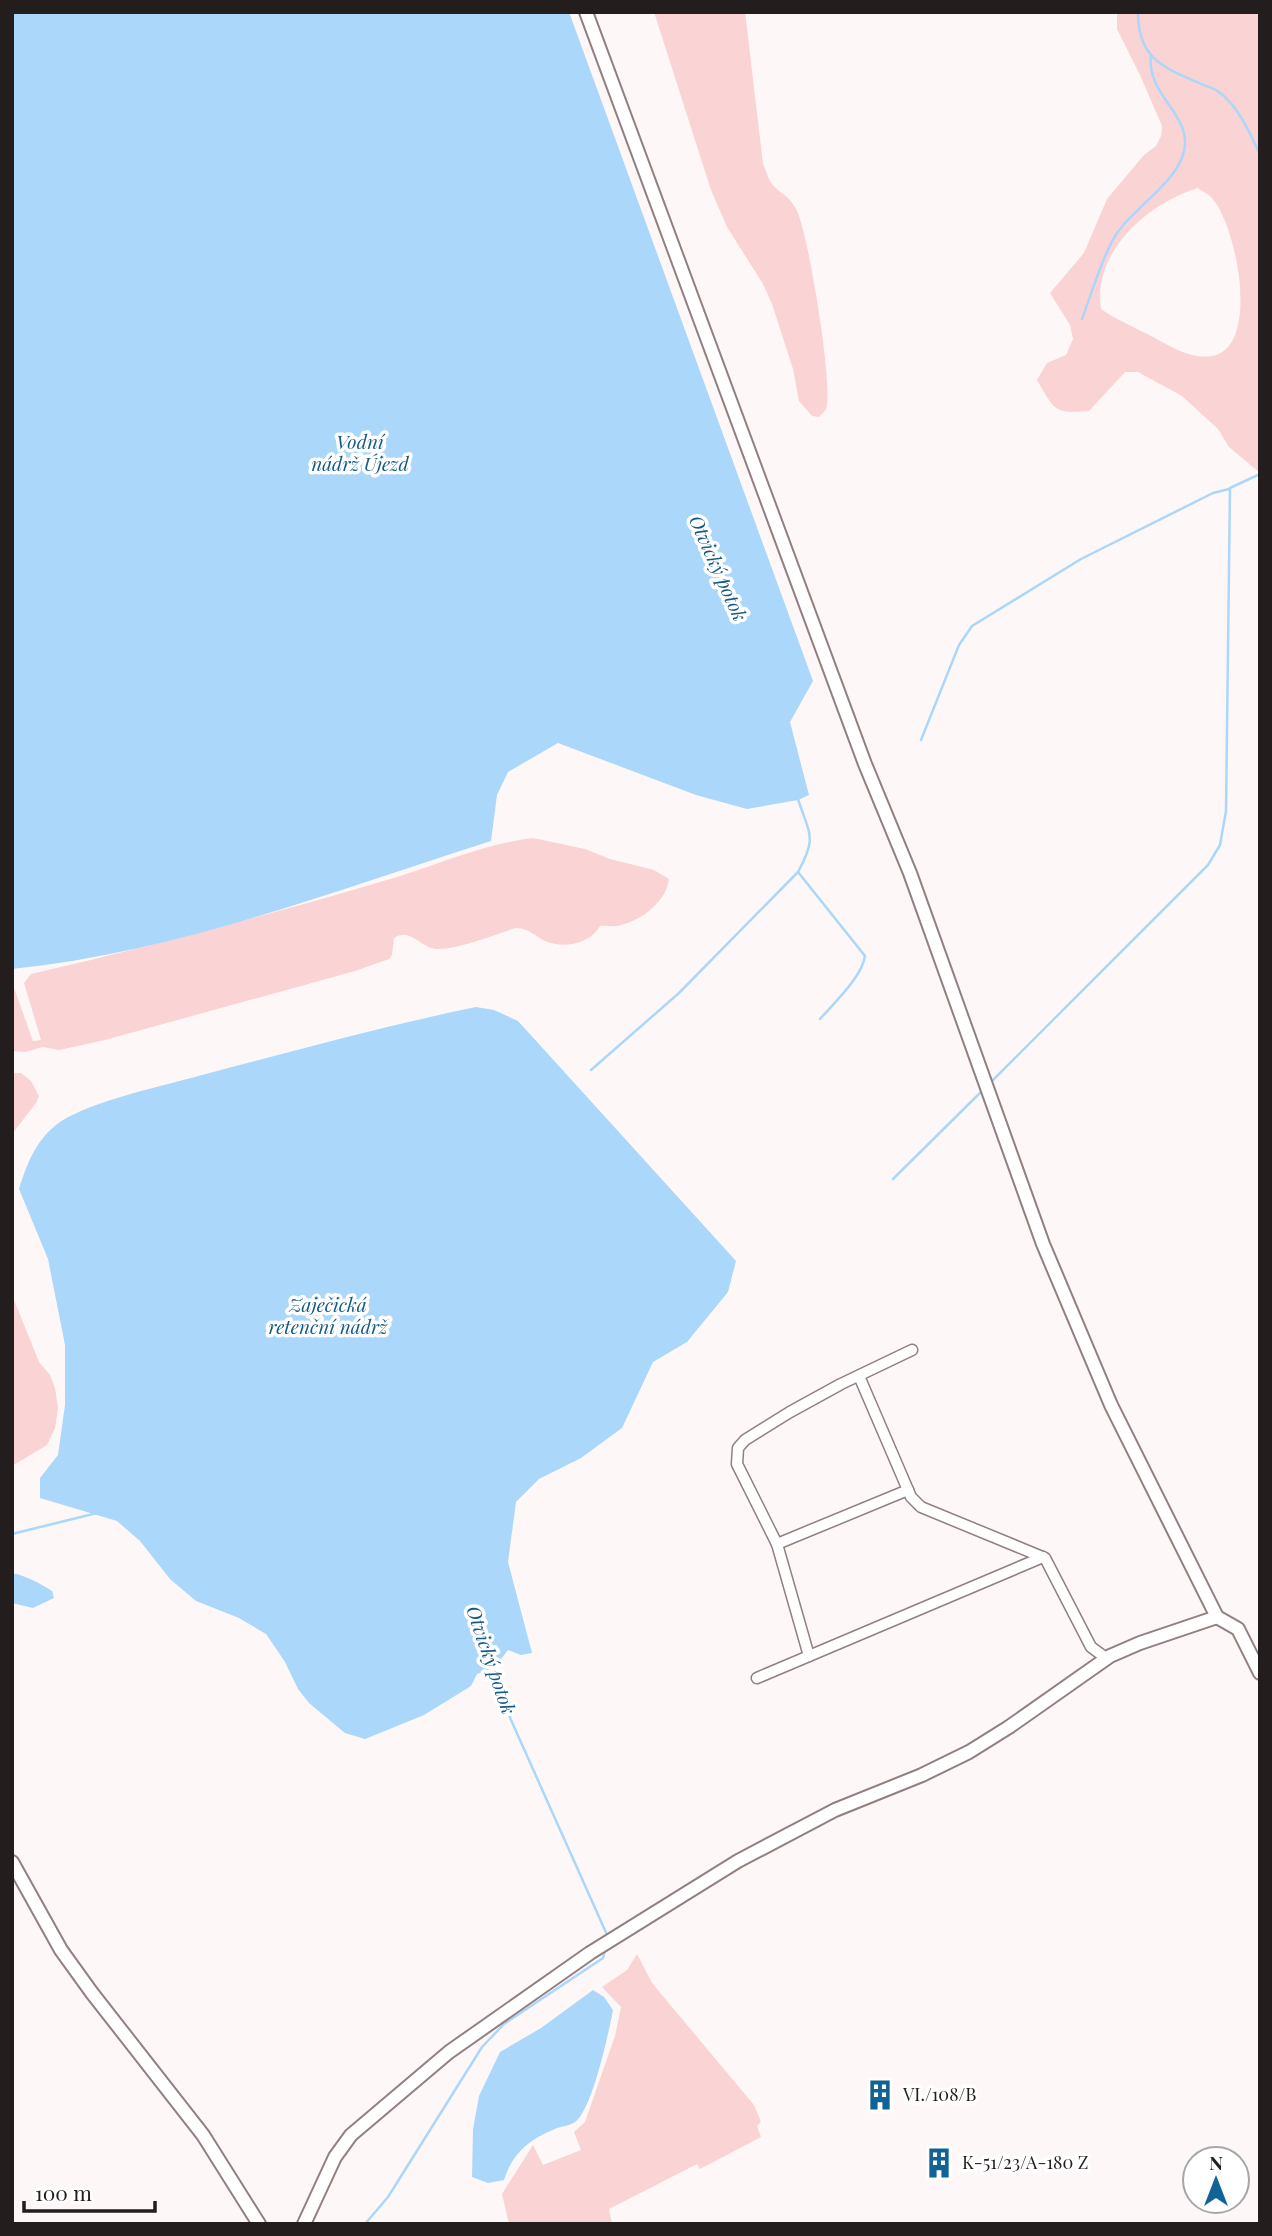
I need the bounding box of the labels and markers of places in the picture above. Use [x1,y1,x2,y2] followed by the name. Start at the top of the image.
[863,2078,897,2112] building icon: VI./108/B
[902,2082,976,2106] place label: VI./108/B
[922,2146,956,2180] building icon: K-51/23/A-180 Z
[962,2150,1088,2174] place label: K-51/23/A-180 Z

